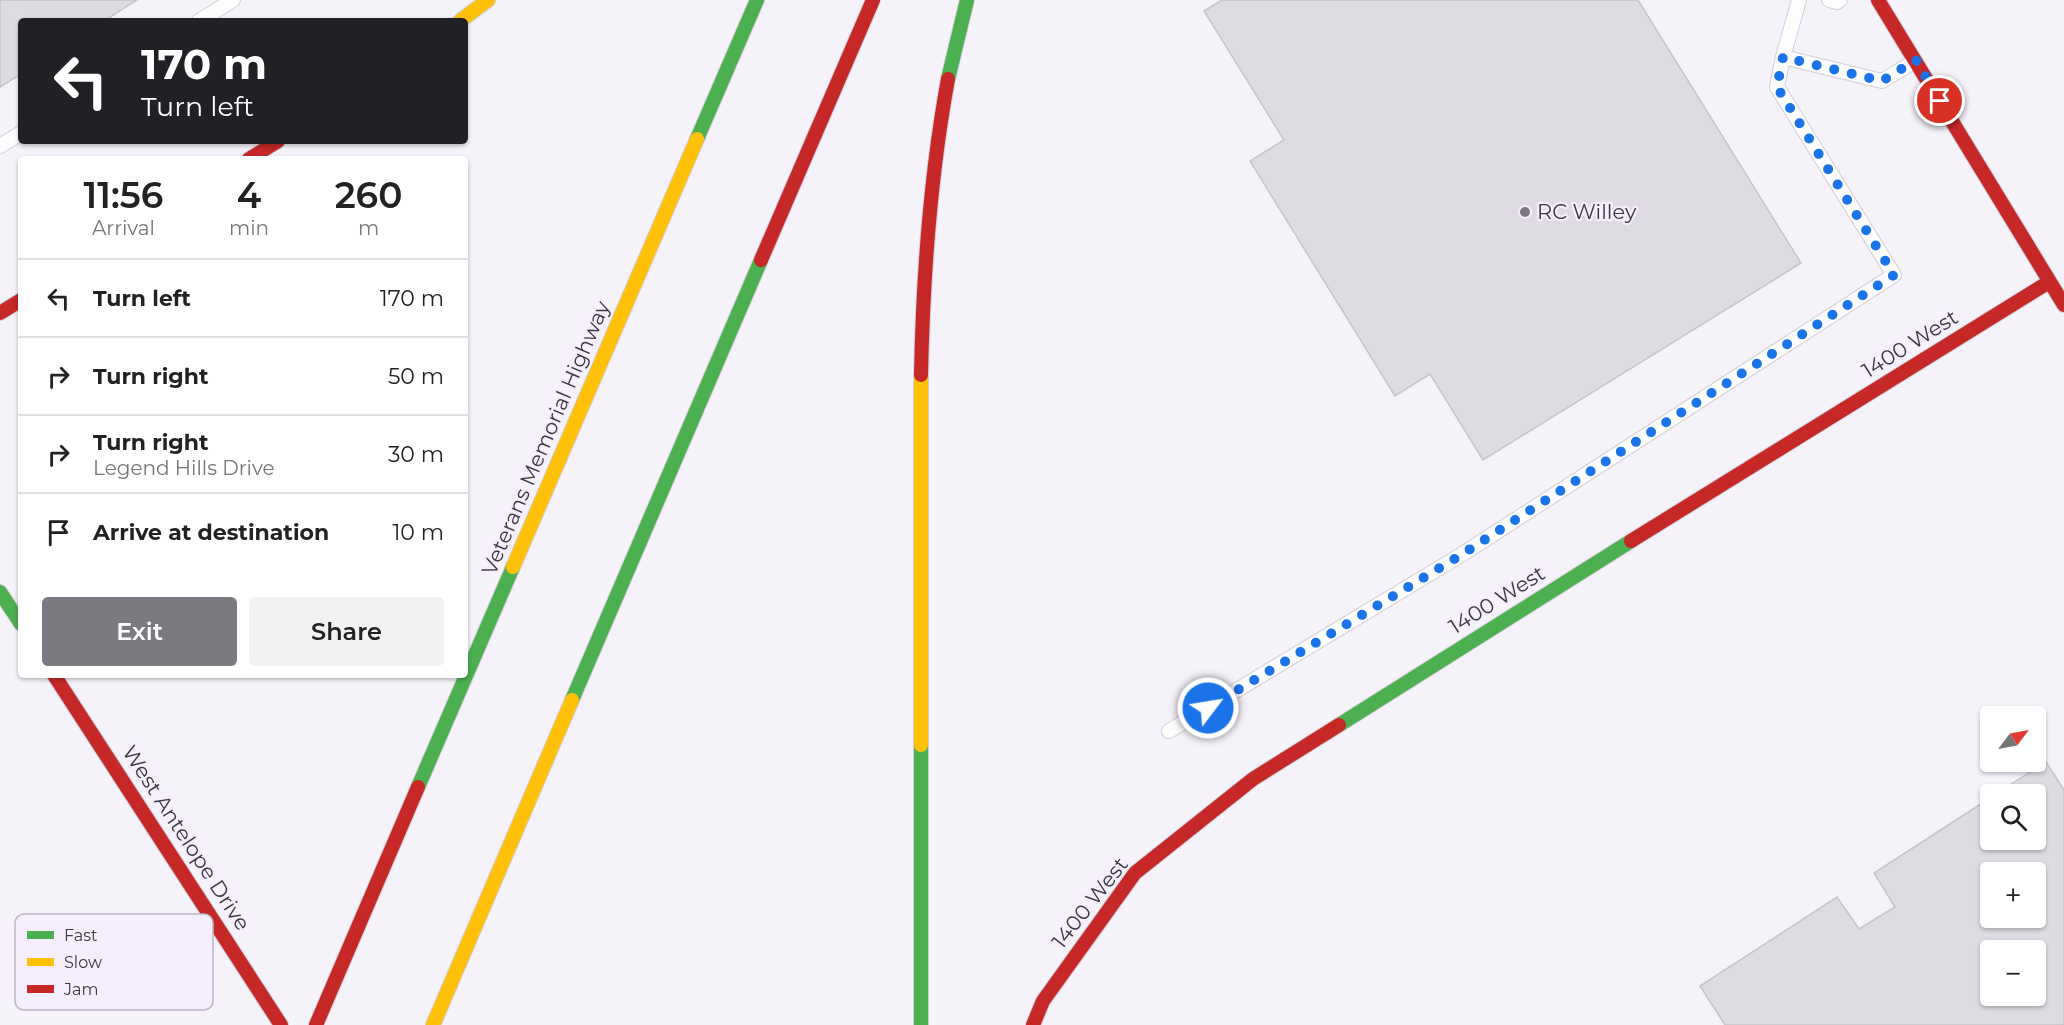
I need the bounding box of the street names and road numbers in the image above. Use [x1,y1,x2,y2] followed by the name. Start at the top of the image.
[476,297,615,578] street label: Veterans Memorial Highway
[1857,304,1962,383] street label: 1400 West
[1444,560,1549,639] street label: 1400 West
[117,741,256,935] street label: West Antelope Drive
[1046,852,1133,953] street label: 1400 West

